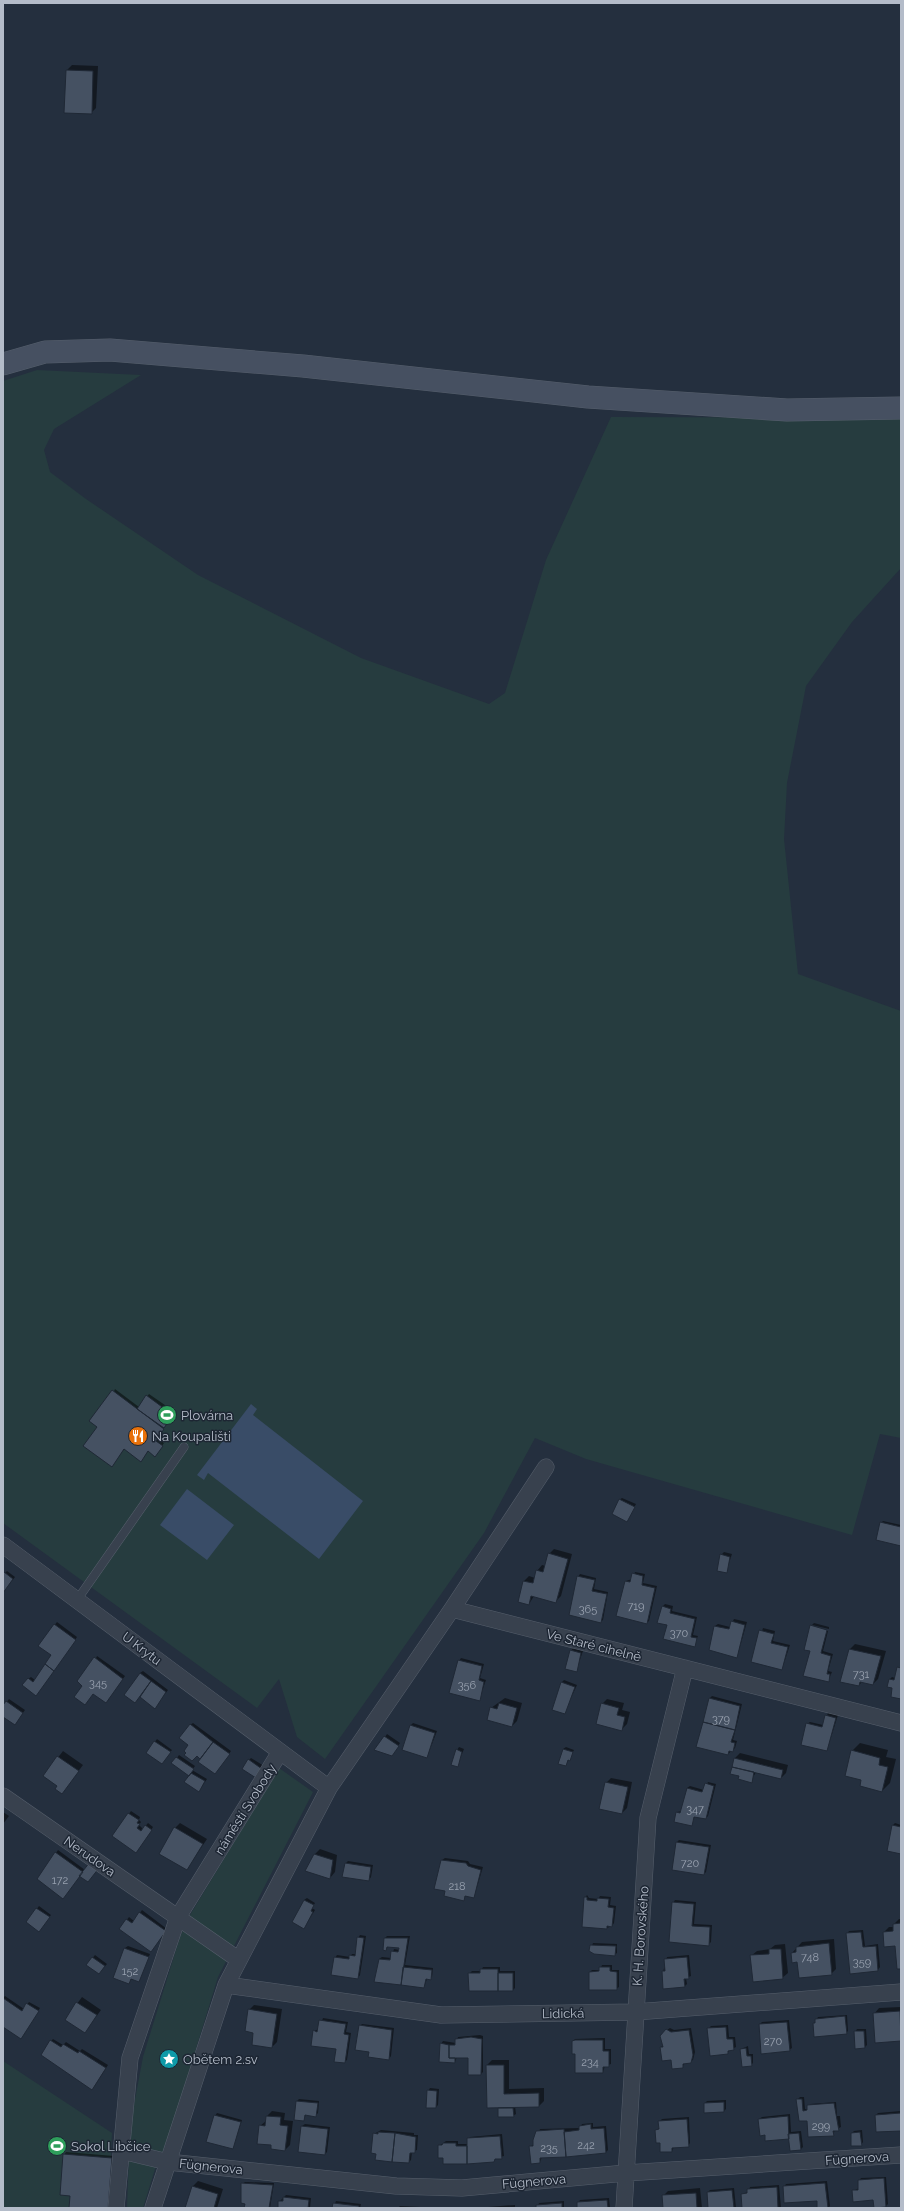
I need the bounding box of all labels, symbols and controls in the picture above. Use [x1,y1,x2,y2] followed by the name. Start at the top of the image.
[156,1404,178,1426] sports icon: Plovárna
[181,1408,233,1423] place label: Plovárna
[127,1425,149,1447] restaurant icon: Na Koupališti
[152,1429,231,1444] place label: Na Koupališti
[627,1600,645,1613] house number: 719
[579,1603,597,1616] house number: 365
[545,1626,643,1665] street label: Ve Staré cihelně
[670,1627,688,1640] house number: 370
[119,1629,164,1668] street label: U Krytu
[853,1668,870,1681] house number: 731
[89,1677,107,1690] house number: 345
[458,1679,477,1692] house number: 356
[712,1713,730,1726] house number: 379
[212,1761,279,1857] street label: náměstí Svobody
[686,1803,704,1816] house number: 347
[61,1833,118,1880] street label: Nerudova
[681,1857,699,1870] house number: 720
[52,1874,68,1887] house number: 172
[449,1880,465,1893] house number: 218
[630,1885,651,1987] street label: K. H. Borovského
[801,1951,819,1964] house number: 748
[853,1956,871,1969] house number: 359
[122,1965,138,1978] house number: 152
[542,2006,584,2021] street label: Lidická
[764,2035,782,2048] house number: 270
[158,2048,180,2070] place icon: Obětem 2.sv
[183,2052,258,2067] place label: Obětem 2.sv
[581,2056,599,2069] house number: 234
[812,2120,830,2133] house number: 299
[46,2135,68,2157] sports icon: Sokol Libčice
[71,2139,151,2154] place label: Sokol Libčice
[577,2139,595,2152] house number: 242
[540,2142,558,2155] house number: 235
[825,2149,889,2168] street label: Fügnerova
[178,2156,244,2177] street label: Fügnerova
[502,2171,567,2192] street label: Fügnerova

